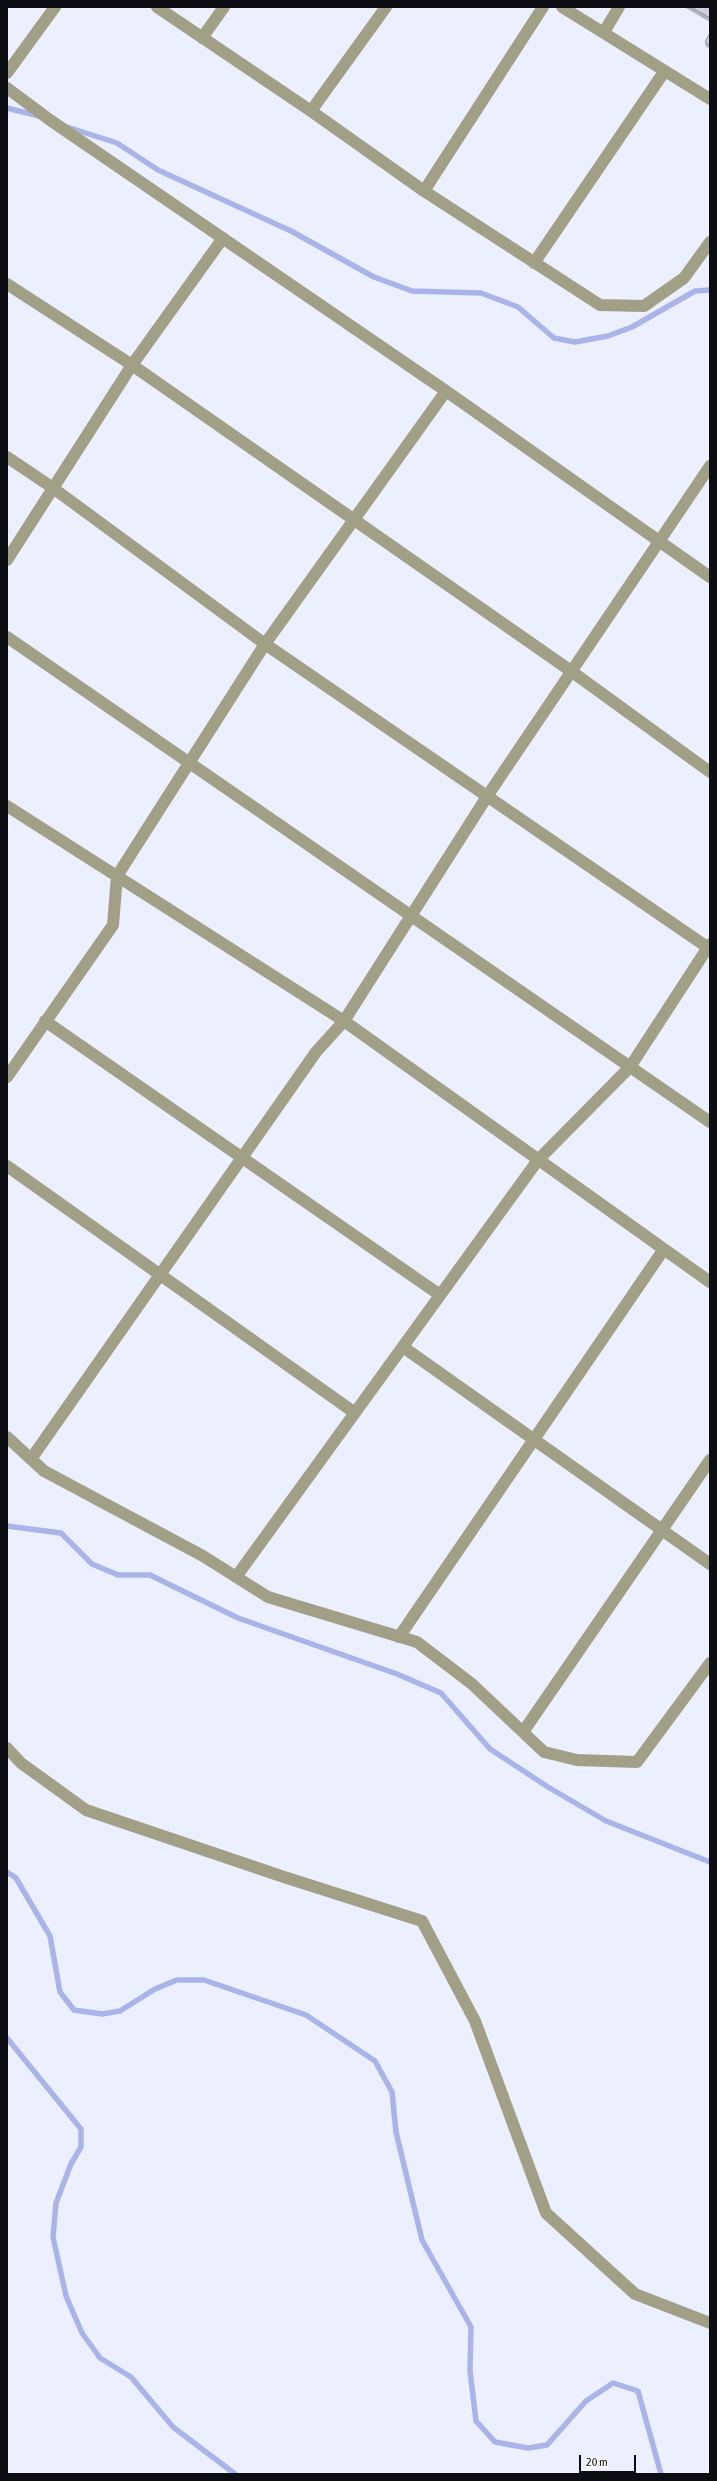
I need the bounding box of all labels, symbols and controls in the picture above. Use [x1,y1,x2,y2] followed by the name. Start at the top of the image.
[581,2447,638,2473] scale bar
[586,2455,608,2469] text: 20 m

